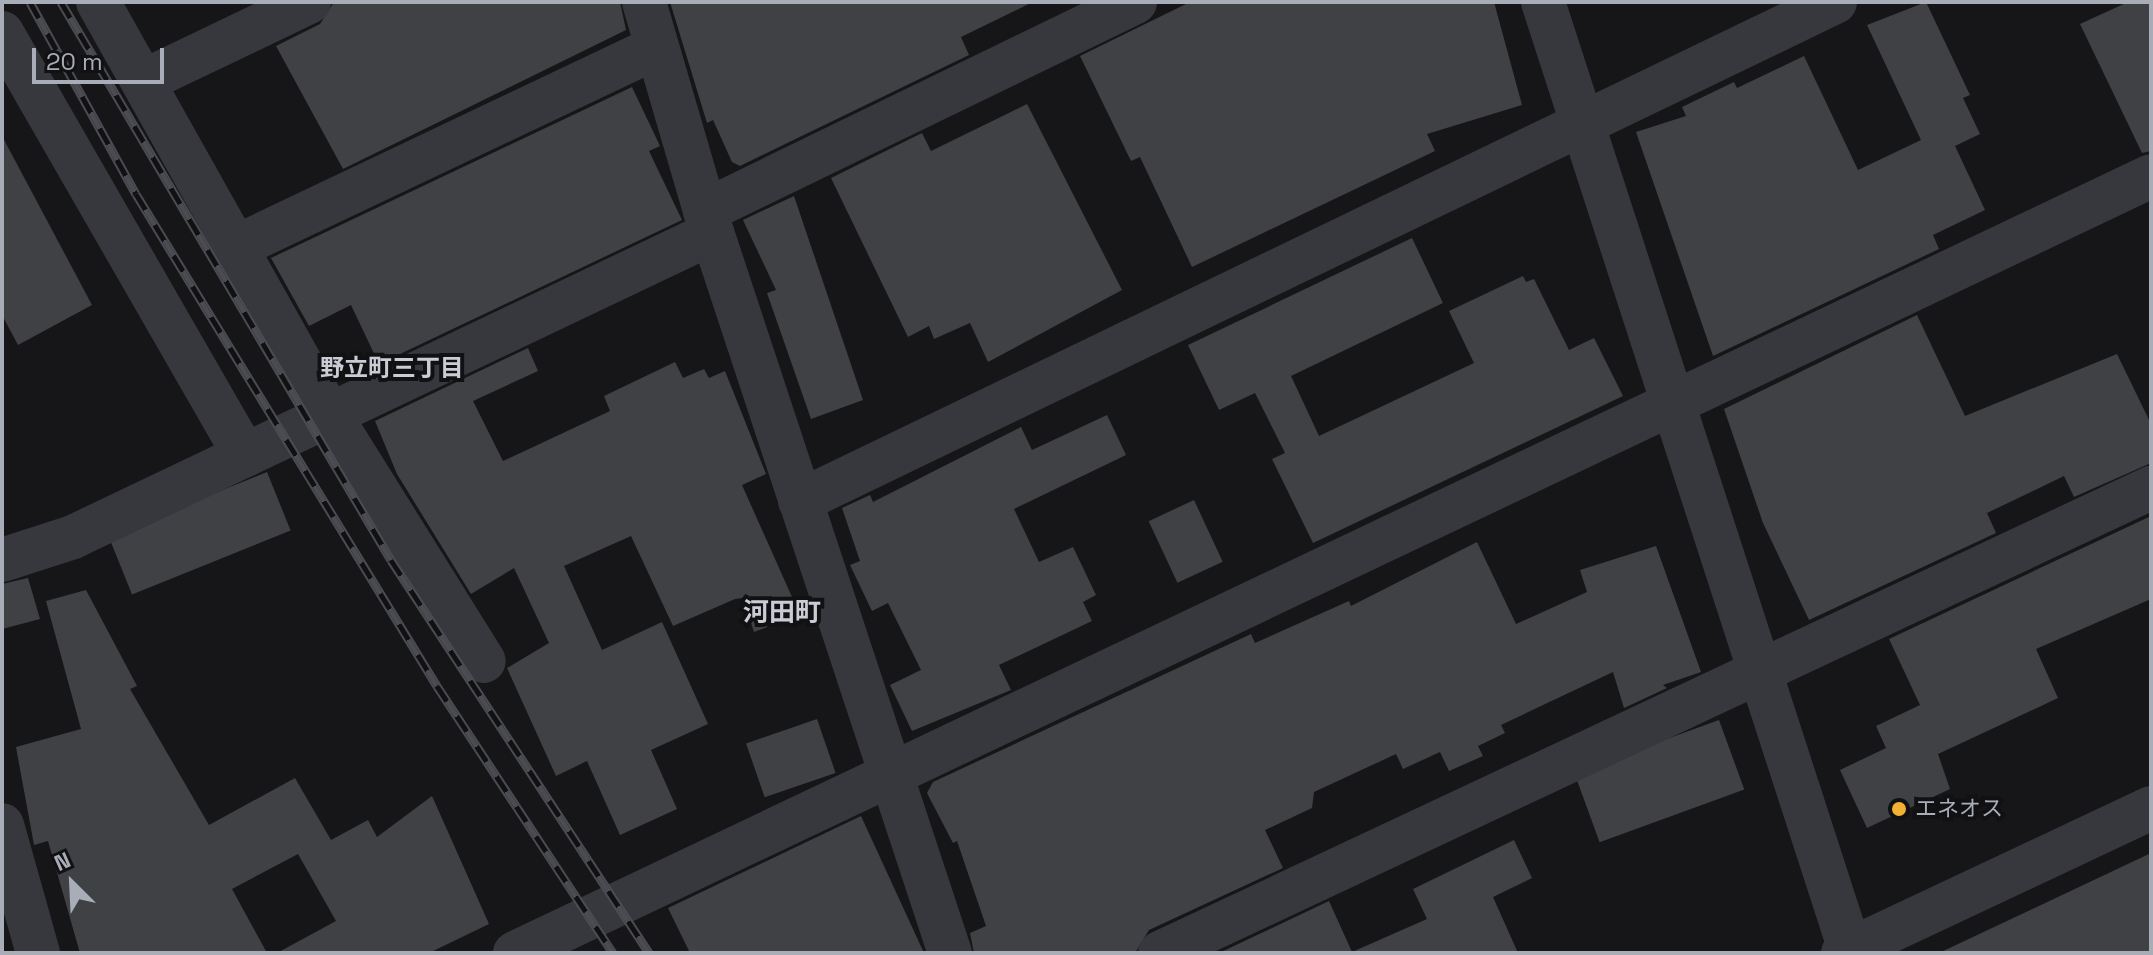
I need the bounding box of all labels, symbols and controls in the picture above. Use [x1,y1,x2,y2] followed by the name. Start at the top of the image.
[36,32,168,82] scale bar
[46,46,103,77] text: 20 m
[320,354,464,382] district label: 野立町三丁目
[743,597,821,629] district label: 河田町
[1915,796,2003,822] place label: エネオス
[1890,800,1908,818] marker: エネオス
[32,843,112,923] north arrow
[50,845,75,877] text: N

